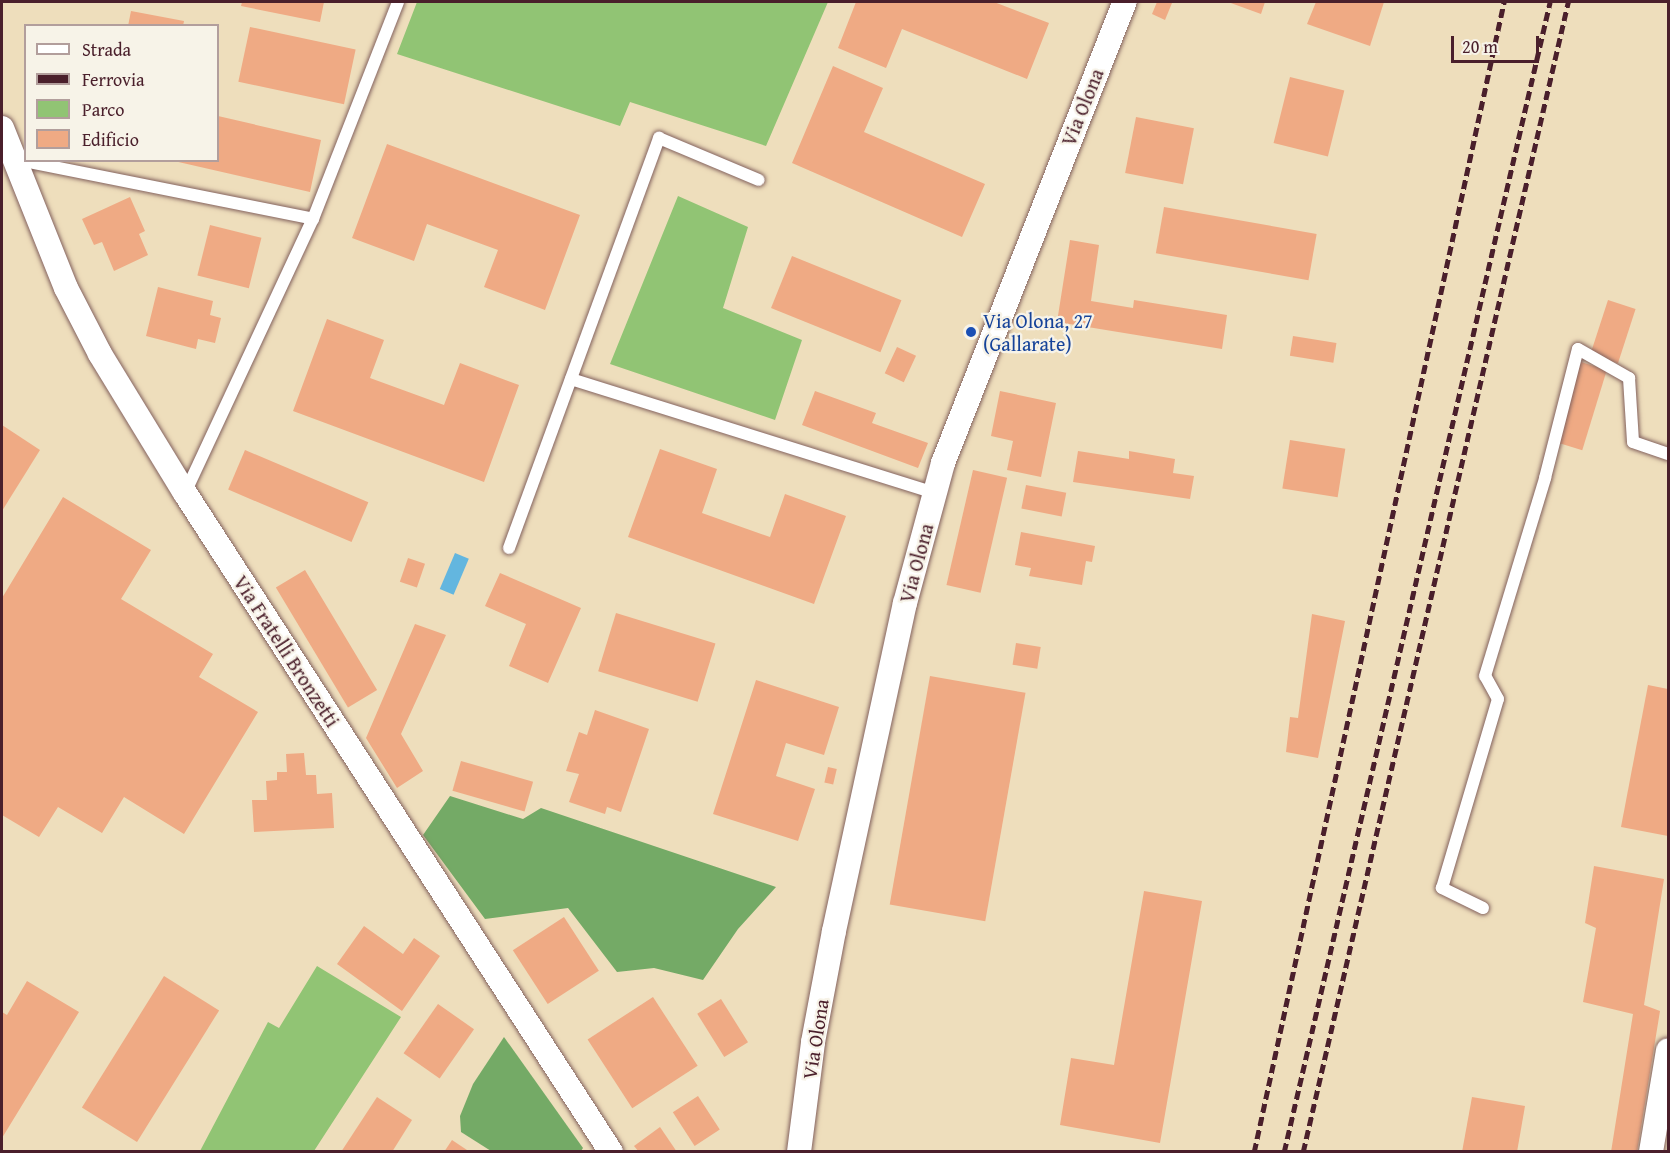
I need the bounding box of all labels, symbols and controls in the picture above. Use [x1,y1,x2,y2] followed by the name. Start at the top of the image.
[24,24,219,162] legend
[1454,24,1542,62] scale bar
[1462,33,1498,60] text: 20 m
[82,36,131,63] text: Strada
[1056,65,1108,149] street label: Via Olona
[82,66,144,93] text: Ferrovia
[82,96,125,123] text: Parco
[82,126,139,153] text: Edificio
[983,308,1093,355] place label: Via Olona, 27 (Gallarate)
[964,325,978,339] marker: Via Olona, 27 (Gallarate)
[894,521,938,605] street label: Via Olona
[229,571,345,731] street label: Via Fratelli Bronzetti
[797,997,833,1081] street label: Via Olona

